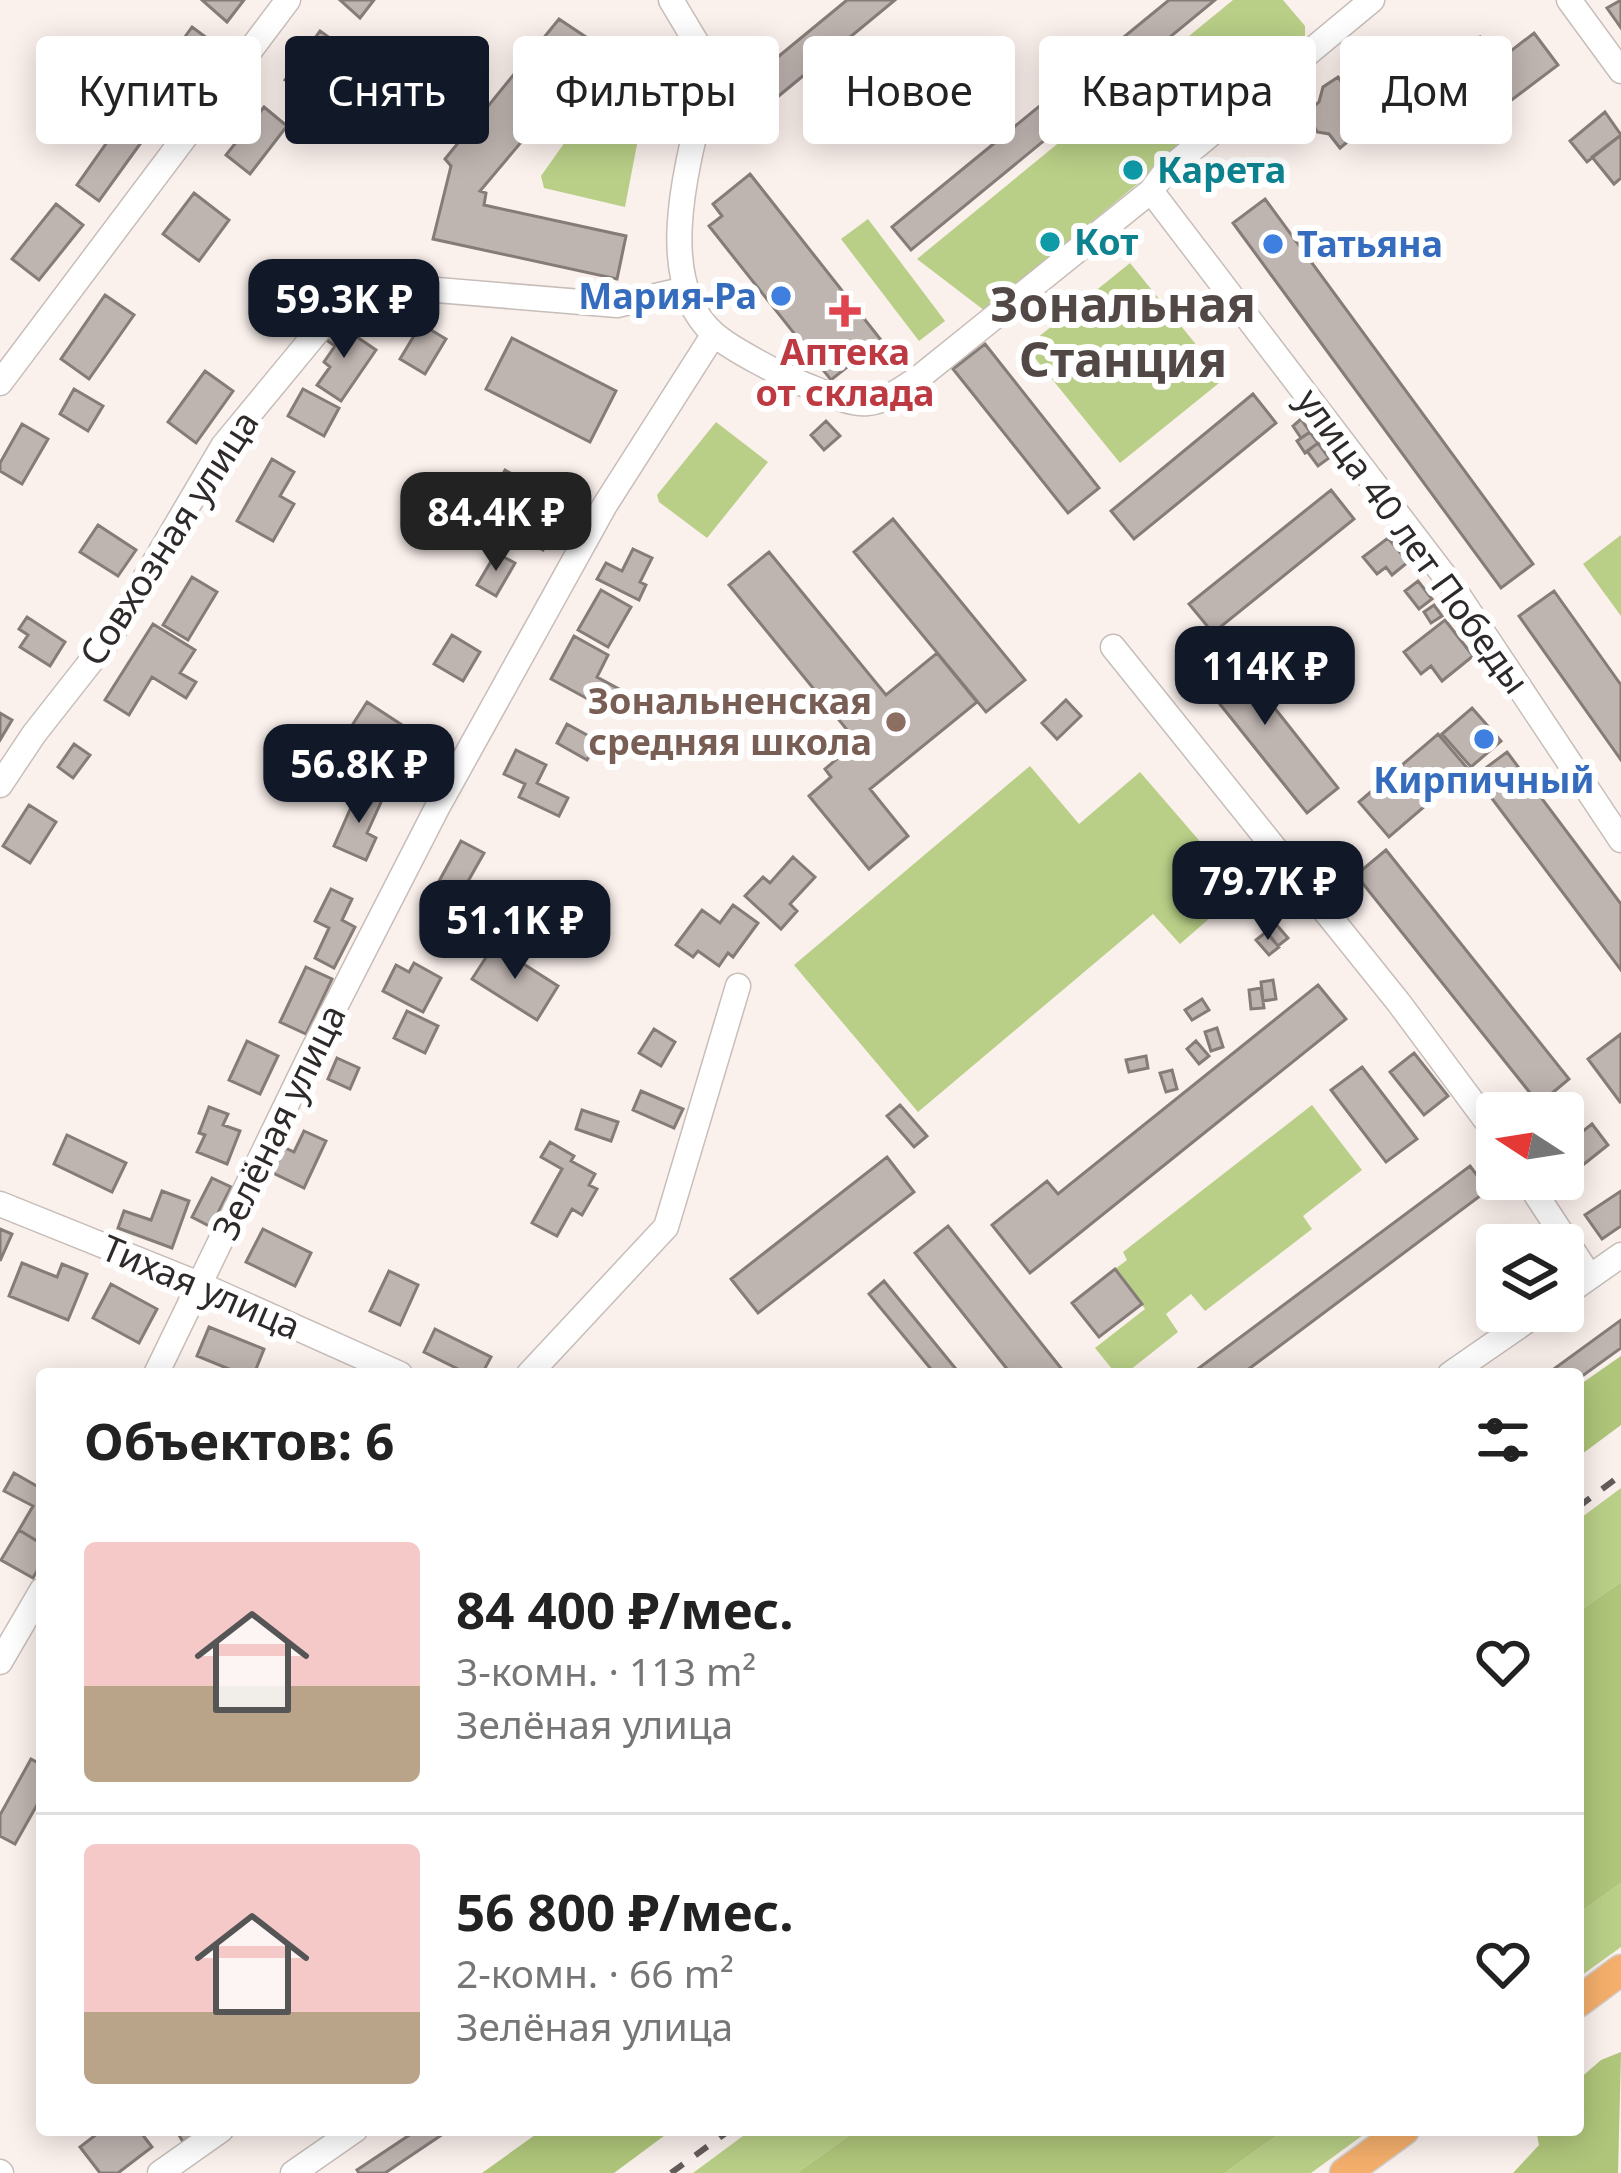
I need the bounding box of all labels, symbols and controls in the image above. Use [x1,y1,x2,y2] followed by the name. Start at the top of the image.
[36,36,261,144] chip: Купить
[285,36,489,144] chip: Снять
[513,36,779,144] chip: Фильтры
[803,36,1015,144] chip: Новое
[1039,36,1316,144] chip: Квартира
[1340,36,1512,144] chip: Дом
[1157,145,1286,194] place label: Карета
[1120,157,1146,183] marker: Карета
[1074,217,1138,266] place label: Кот
[1297,219,1443,268] place label: Татьяна
[1037,229,1063,255] marker: Кот
[1260,231,1286,257] marker: Татьяна
[233,259,455,361] pin: 59.3K ₽
[275,271,413,324] text: 59.3K ₽
[578,271,757,320] place label: Мария-Ра
[990,271,1256,391] district label: Зональная Станция
[768,283,794,309] marker: Мария-Ра
[832,298,858,324] marker: Аптека от склада
[756,327,934,417] place label: Аптека от склада
[1286,378,1541,703] street label: улица 40 лет Победы
[68,401,269,675] street label: Совхозная улица
[385,472,607,574] pin: 84.4K ₽
[427,484,565,537] text: 84.4K ₽
[1167,626,1363,728] pin: 114K ₽
[1202,638,1328,691] text: 114K ₽
[588,676,872,766] place label: Зональненская средняя школа
[883,709,909,735] marker: Зональненская средняя школа
[248,724,470,826] pin: 56.8K ₽
[1471,726,1497,752] marker: Кирпичный
[290,736,428,789] text: 56.8K ₽
[1373,755,1595,804] place label: Кирпичный
[1157,841,1379,943] pin: 79.7K ₽
[1199,853,1337,906] text: 79.7K ₽
[404,880,626,982] pin: 51.1K ₽
[446,892,584,945] text: 51.1K ₽
[200,996,357,1248] street label: Зелёная улица
[1476,1092,1584,1200] north arrow
[1476,1092,1584,1332] map controls
[94,1223,308,1350] street label: Тихая улица
[1476,1224,1584,1332] button: layers
[84,1405,394,1475] text: Объектов: 6
[1470,1407,1536,1473] icon: filters
[456,1574,794,1644] text: 84 400 ₽/мес.
[180,1590,324,1734] icon: home
[1470,1629,1536,1695] icon: heart
[456,1644,756,1697] text: 3-комн. · 113 m²
[456,1697,733,1750] text: Зелёная улица
[456,1876,794,1946] text: 56 800 ₽/мес.
[180,1892,324,2036] icon: home
[1470,1931,1536,1997] icon: heart
[456,1946,734,1999] text: 2-комн. · 66 m²
[456,1999,733,2052] text: Зелёная улица

